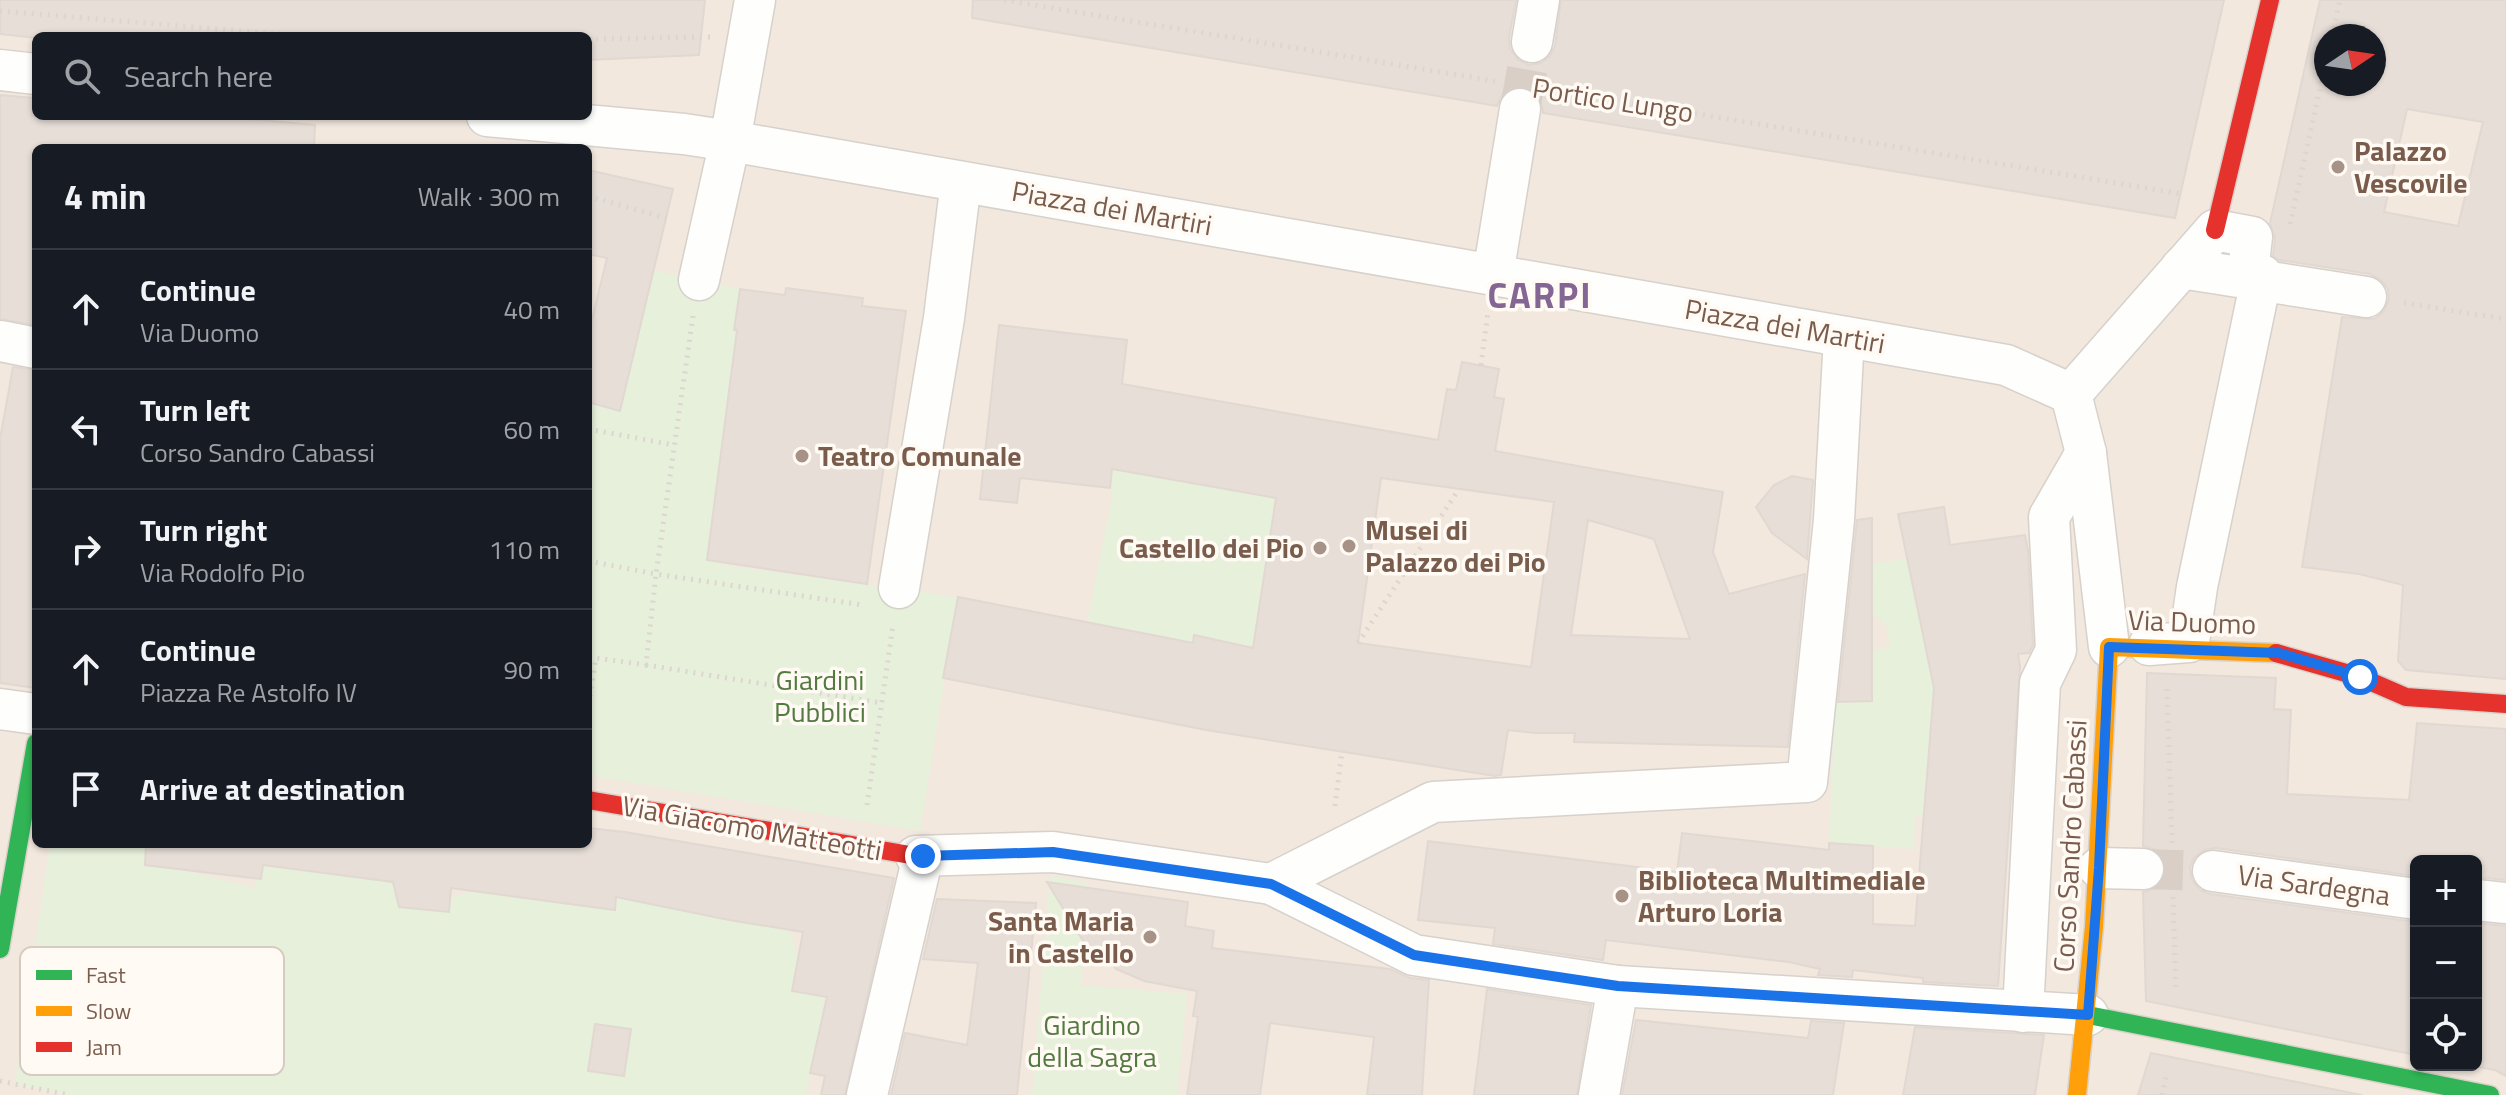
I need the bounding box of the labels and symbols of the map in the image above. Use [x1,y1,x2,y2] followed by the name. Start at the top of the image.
[2314,24,2386,96] north arrow
[1530,66,1697,133] street label: Portico Lungo
[2354,129,2468,204] place label: Palazzo Vescovile
[2329,158,2347,176] marker: Palazzo Vescovile
[1009,169,1216,246] street label: Piazza dei Martiri
[1487,267,1593,322] district label: CARPI
[1682,287,1889,364] street label: Piazza dei Martiri
[818,434,1022,477] place label: Teatro Comunale
[793,447,811,465] marker: Teatro Comunale
[1365,508,1546,583] place label: Musei di Palazzo dei Pio
[1119,526,1304,569] place label: Castello dei Pio
[1340,537,1358,555] marker: Musei di Palazzo dei Pio
[1311,539,1329,557] marker: Castello dei Pio
[2127,598,2257,645] street label: Via Duomo
[774,658,866,733] park label: Giardini Pubblici
[2342,659,2378,695] route start
[2041,719,2098,973] street label: Corso Sandro Cabassi
[619,783,885,872] street label: Via Giacomo Matteotti
[905,838,941,874] route end
[2235,853,2393,916] street label: Via Sardegna
[1638,858,1926,933] place label: Biblioteca Multimediale Arturo Loria
[1613,887,1631,905] marker: Biblioteca Multimediale Arturo Loria
[988,899,1134,974] place label: Santa Maria in Castello
[1141,928,1159,946] marker: Santa Maria in Castello
[20,947,284,1075] legend
[86,958,126,992] text: Fast
[86,994,132,1028] text: Slow
[1027,1003,1157,1078] park label: Giardino della Sagra
[86,1030,122,1064] text: Jam

